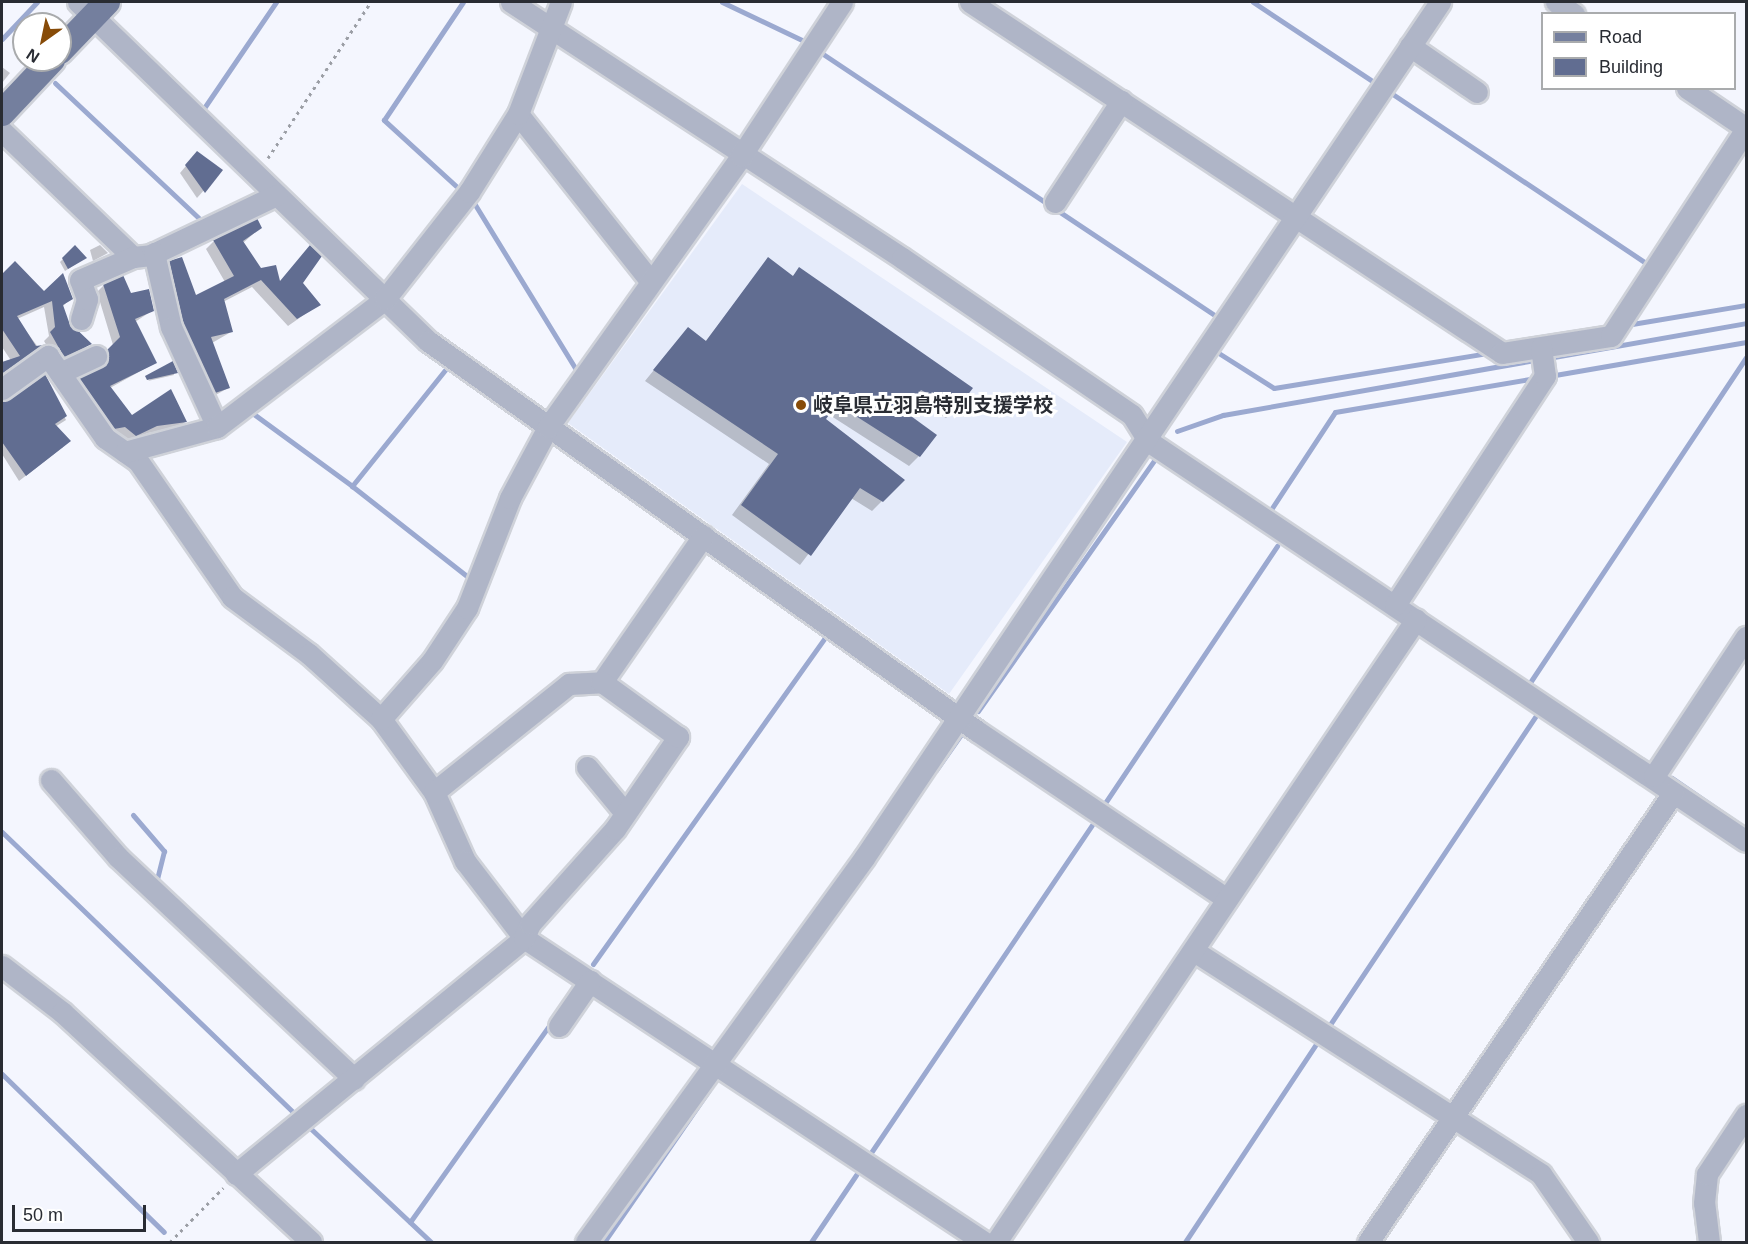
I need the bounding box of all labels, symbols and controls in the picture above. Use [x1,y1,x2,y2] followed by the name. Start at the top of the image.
[12,12,72,72] north arrow
[1541,12,1736,90] legend
[1599,27,1642,47] text: Road
[24,46,42,66] text: N
[1599,57,1663,77] text: Building
[813,393,1053,417] place label: 岐阜県立羽島特別支援学校
[794,398,808,412] marker: 岐阜県立羽島特別支援学校
[15,1193,148,1231] scale bar
[23,1205,63,1225] text: 50 m

